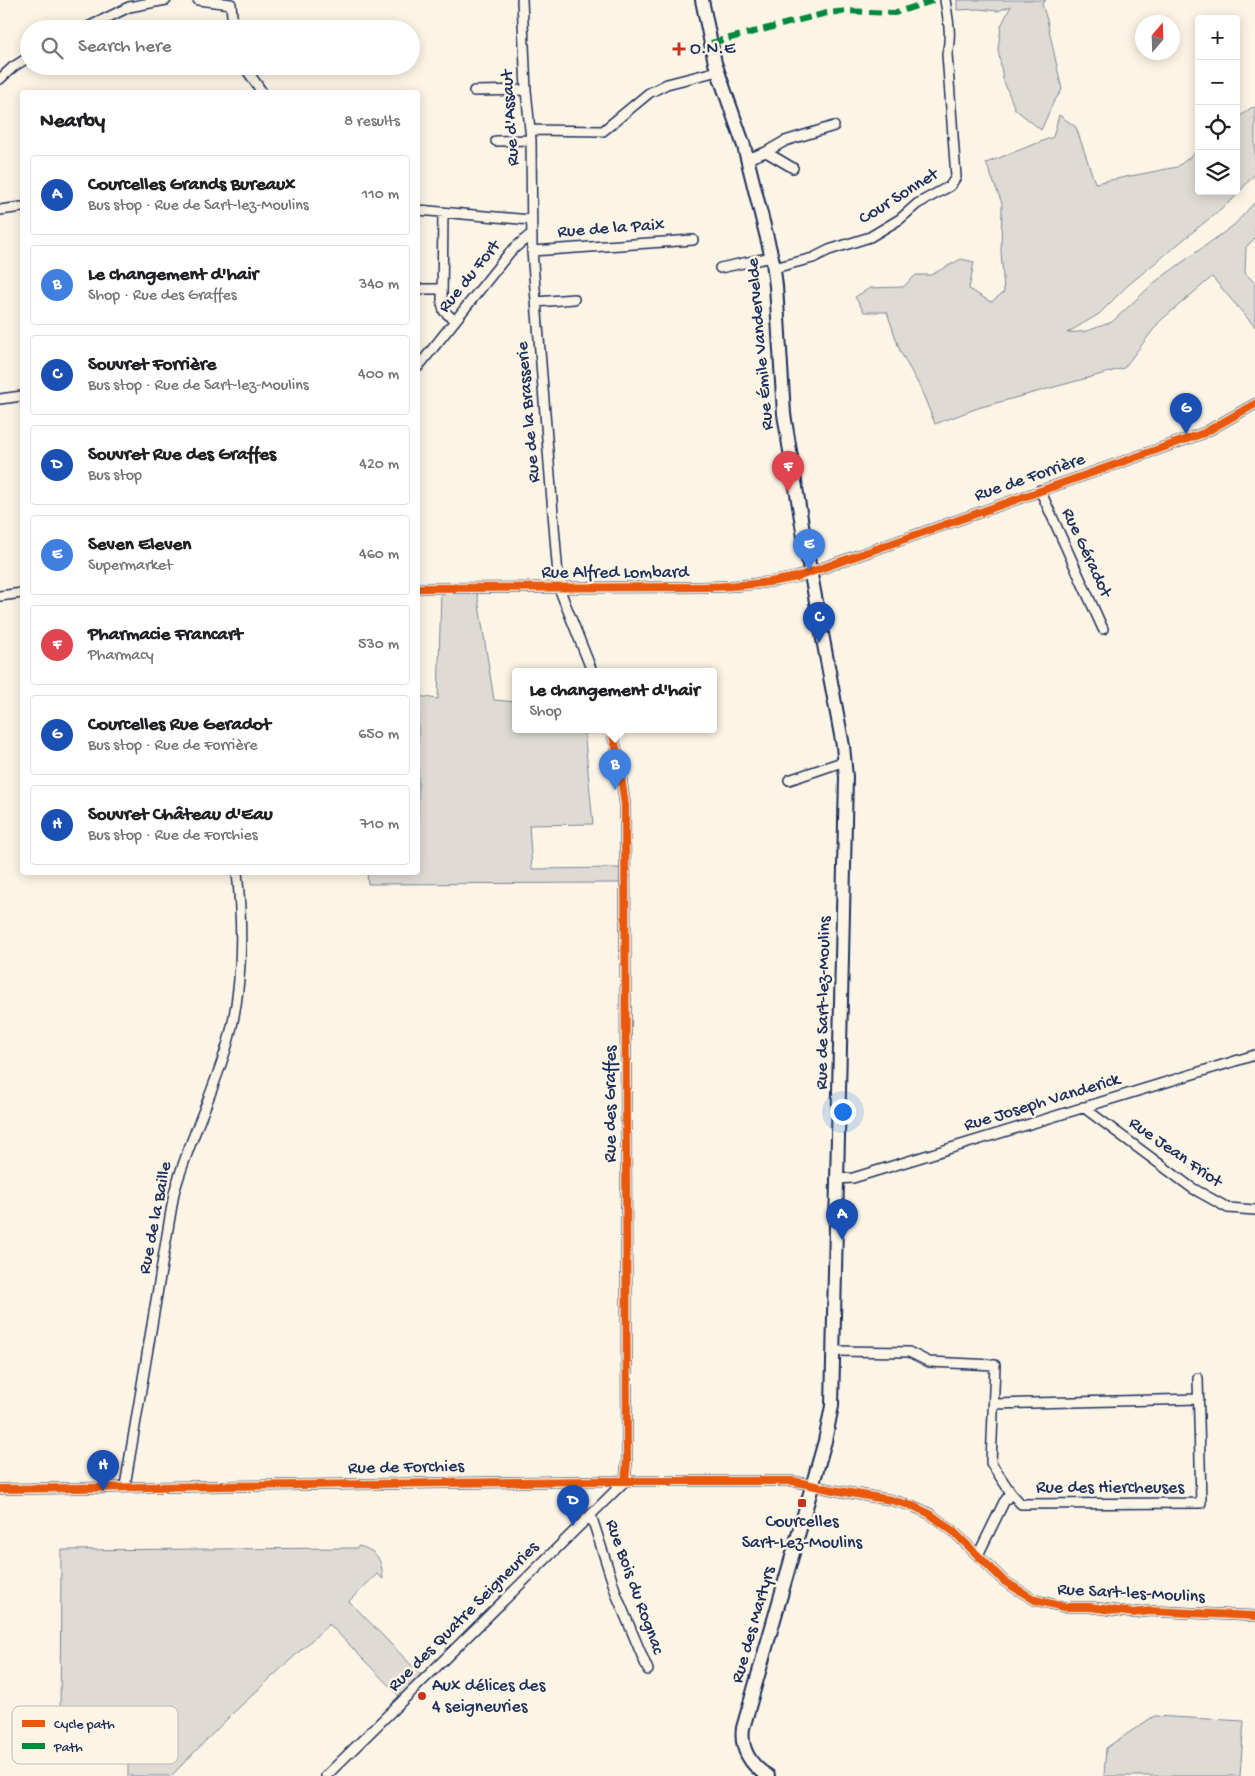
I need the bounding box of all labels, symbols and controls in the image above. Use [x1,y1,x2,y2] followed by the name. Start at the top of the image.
[1135,15,1180,60] north arrow
[1195,15,1240,195] map controls
[1195,15,1240,60] button: +
[20,20,420,75] search box
[38,34,66,62] icon: search
[78,36,172,59] text: Search here
[690,39,736,60] place label: O.N.E
[672,42,686,56] marker: O.N.E
[1195,60,1240,105] button: −
[497,68,525,167] street label: Rue d'Assaut
[1195,105,1240,150] button: locate
[40,110,105,135] text: Nearby
[344,113,400,132] text: 8 results
[1195,150,1240,195] button: layers
[855,163,944,230] street label: Cour Sonnet
[88,174,295,197] text: Courcelles Grands Bureaux
[52,186,62,205] text: A
[362,186,399,205] text: 110 m
[88,197,309,216] text: Bus stop · Rue de Sart-lez-Moulins
[557,215,666,243] street label: Rue de la Paix
[434,235,507,317] street label: Rue du Fort
[743,256,779,431] street label: Rue Émile Vandervelde
[88,264,258,287] text: Le changement d'hair
[53,276,61,295] text: B
[359,276,399,295] text: 340 m
[88,287,237,306] text: Shop · Rue des Graffes
[512,340,546,483] street label: Rue de la Brasserie
[88,354,216,377] text: Souvret Forrière
[53,366,61,385] text: C
[358,366,399,385] text: 400 m
[88,377,309,396] text: Bus stop · Rue de Sart-lez-Moulins
[1170,393,1202,434] pin: G
[88,444,276,467] text: Souvret Rue des Graffes
[972,449,1089,507] street label: Rue de Forrière
[772,451,804,492] pin: F
[52,456,62,475] text: D
[359,456,399,475] text: 420 m
[88,467,142,486] text: Bus stop
[1056,505,1116,602] street label: Rue Géradot
[793,529,825,570] pin: E
[88,534,191,557] text: Seven Eleven
[52,546,62,565] text: E
[359,546,399,565] text: 460 m
[88,557,173,576] text: Supermarket
[541,563,690,584] street label: Rue Alfred Lombard
[803,602,835,643] pin: C
[88,624,242,647] text: Pharmacie Francart
[53,636,61,655] text: F
[358,636,399,655] text: 530 m
[88,647,154,666] text: Pharmacy
[512,668,717,733] popup
[529,680,700,703] text: Le changement d'hair
[529,703,562,722] text: Shop
[88,714,271,737] text: Courcelles Rue Geradot
[52,726,62,745] text: G
[358,726,399,745] text: 650 m
[88,737,257,756] text: Bus stop · Rue de Forrière
[599,749,631,790] pin: B
[88,804,273,827] text: Souvret Château d'Eau
[52,816,62,835] text: H
[360,816,399,835] text: 710 m
[88,827,258,846] text: Bus stop · Rue de Forchies
[812,915,836,1090] street label: Rue de Sart-lez-Moulins
[601,1044,622,1162] street label: Rue des Graffes
[962,1069,1124,1137] street label: Rue Joseph Vanderick
[830,1099,856,1125] your location
[1124,1113,1227,1194] street label: Rue Jean Friot
[135,1159,177,1276] street label: Rue de la Baille
[826,1199,858,1240] pin: A
[87,1450,119,1491] pin: H
[348,1456,466,1480] street label: Rue de Forchies
[1036,1478,1185,1499] street label: Rue des Hiercheuses
[557,1485,589,1526] pin: D
[796,1497,808,1509] marker: Courcelles Sart-Lez-Moulins
[742,1512,864,1554] place label: Courcelles Sart-Lez-Moulins
[600,1517,668,1658] street label: Rue Bois du Rognac
[384,1536,545,1697] street label: Rue des Quatre Seigneuries
[727,1563,781,1686] street label: Rue des Martyrs
[1057,1580,1207,1608] street label: Rue Sart-les-Moulins
[432,1676,547,1718] place label: Aux délices des 4 seigneuries
[416,1690,428,1702] marker: Aux délices des 4 seigneuries
[12,1706,178,1764] legend
[54,1717,115,1734] text: Cycle path
[53,1740,83,1757] text: Path

